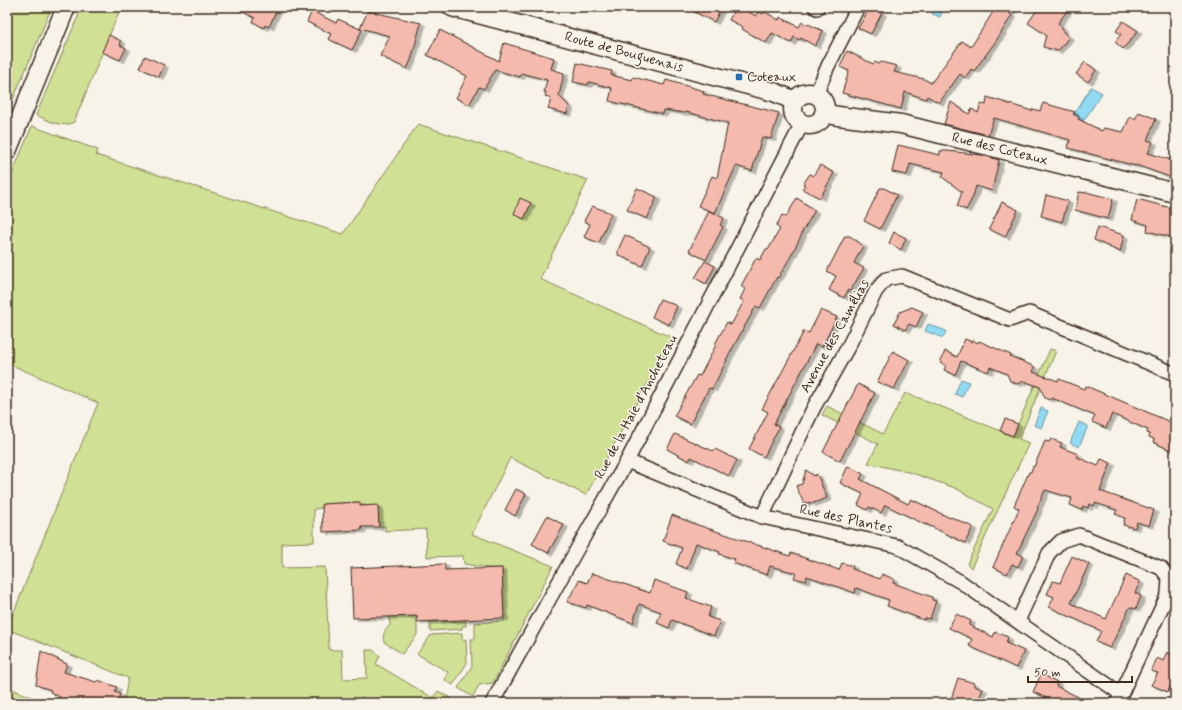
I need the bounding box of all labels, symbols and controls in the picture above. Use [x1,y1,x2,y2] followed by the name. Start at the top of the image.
[562,28,685,78] street label: Route de Bouguenais
[747,68,796,86] place label: Coteaux
[734,72,744,82] marker: Coteaux
[950,128,1050,170] street label: Rue des Coteaux
[796,276,874,396] street label: Avenue des Camélias
[590,332,682,482] street label: Rue de la Haie d'Ancheteau
[798,500,894,538] street label: Rue des Plantes
[1028,658,1132,684] scale bar
[1034,665,1061,681] text: 50 m

